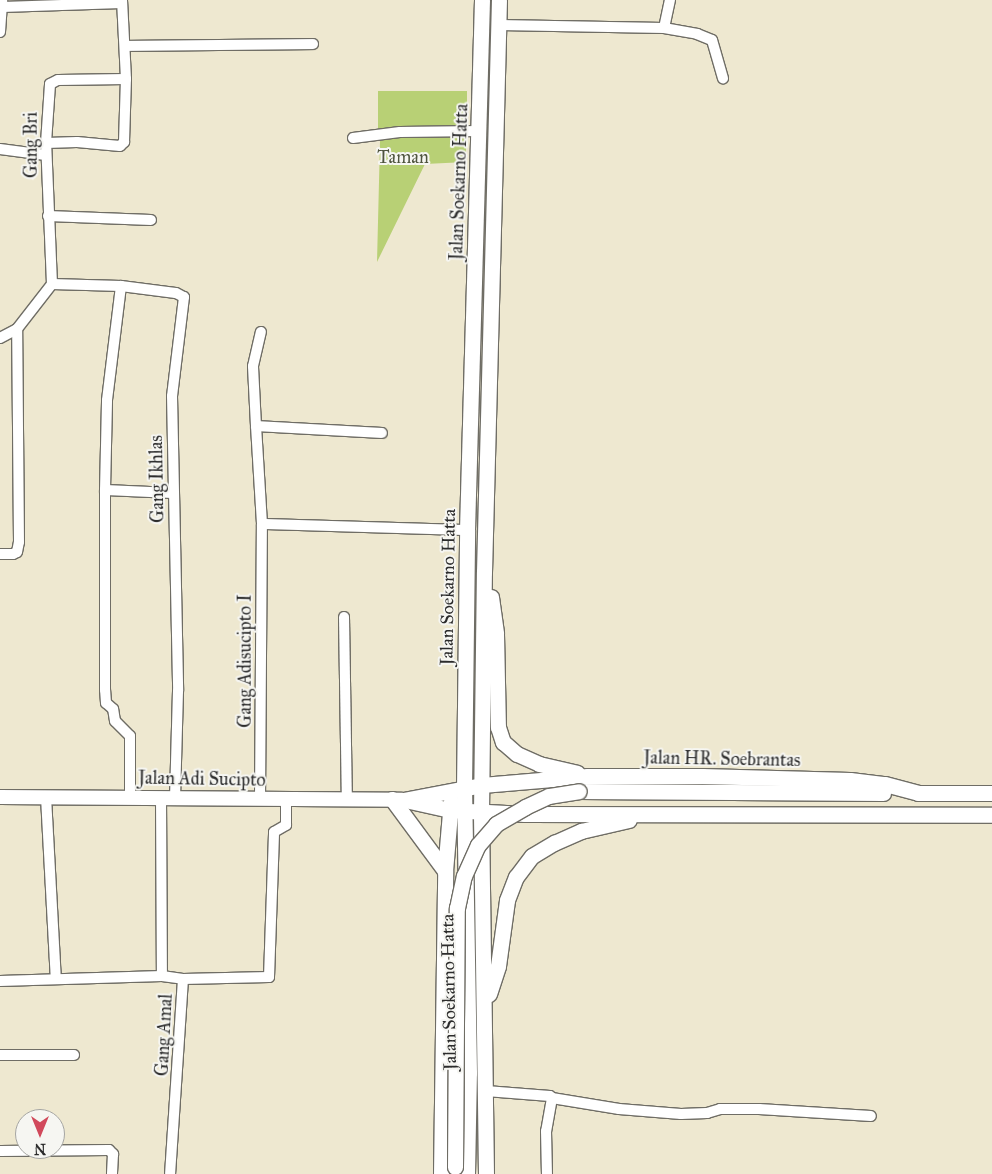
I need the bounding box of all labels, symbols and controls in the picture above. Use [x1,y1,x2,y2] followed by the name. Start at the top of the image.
[445,103,473,261] street label: Jalan Soekarno Hatta
[20,112,42,178] street label: Gang Bri
[377,146,429,168] park label: Taman
[145,435,169,523] street label: Gang Ikhlas
[436,509,460,665] street label: Jalan Soekarno Hatta
[234,594,256,728] street label: Gang Adisucipto I
[643,747,801,771] street label: Jalan HR. Soebrantas
[138,767,266,791] street label: Jalan Adi Sucipto
[437,914,461,1070] street label: Jalan Soekarno Hatta
[151,993,177,1077] street label: Gang Amal
[15,1109,65,1159] north arrow
[34,1140,46,1157] text: N

